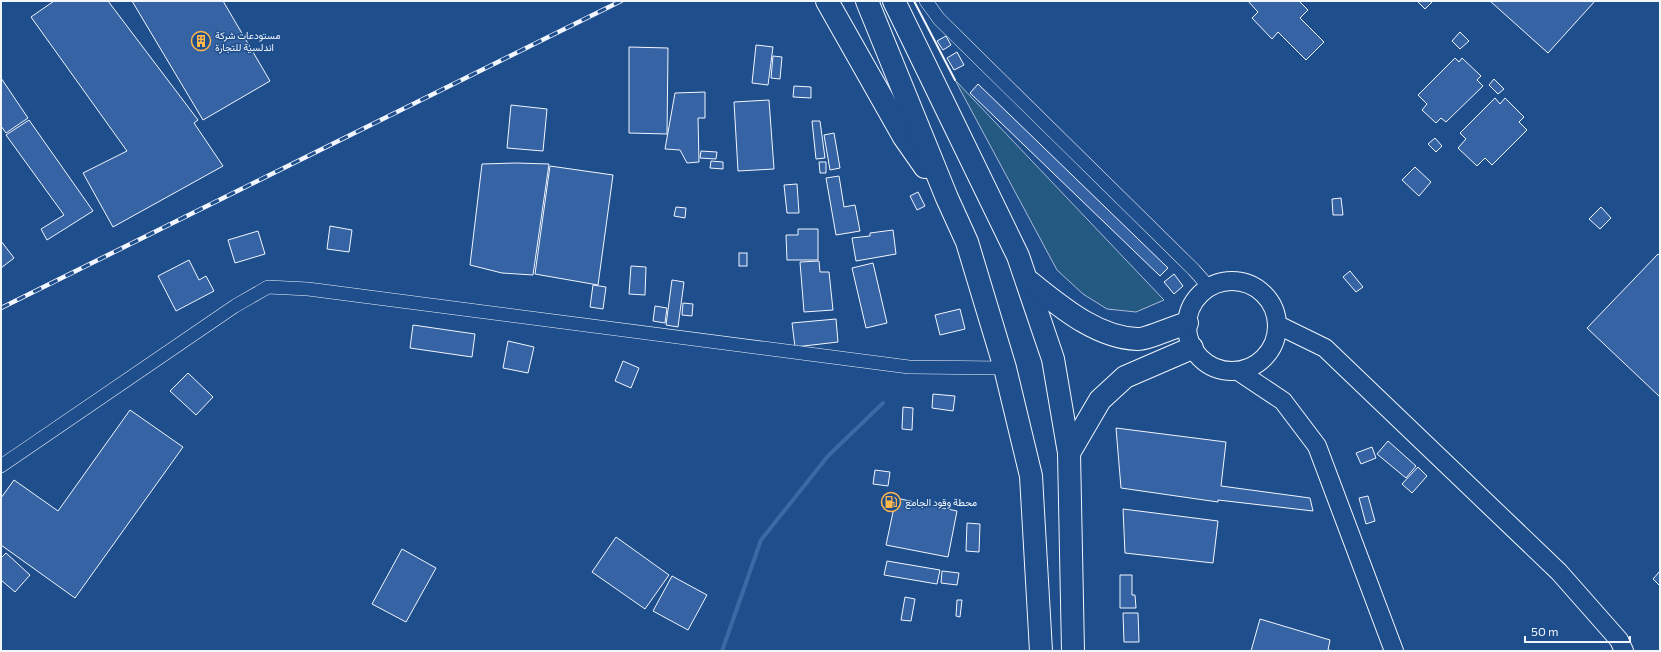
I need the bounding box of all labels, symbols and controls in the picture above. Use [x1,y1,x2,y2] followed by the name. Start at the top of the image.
[215,29,281,54] place label: مستودعات شركة اندلسية للتجارة
[190,30,212,52] building icon: مستودعات شركة اندلسية للتجارة
[880,491,902,513] fuel station icon: محطة وقود الجامع
[905,496,977,509] place label: محطة وقود الجامع
[1525,618,1630,644] scale bar
[1531,624,1559,638] text: 50 m

